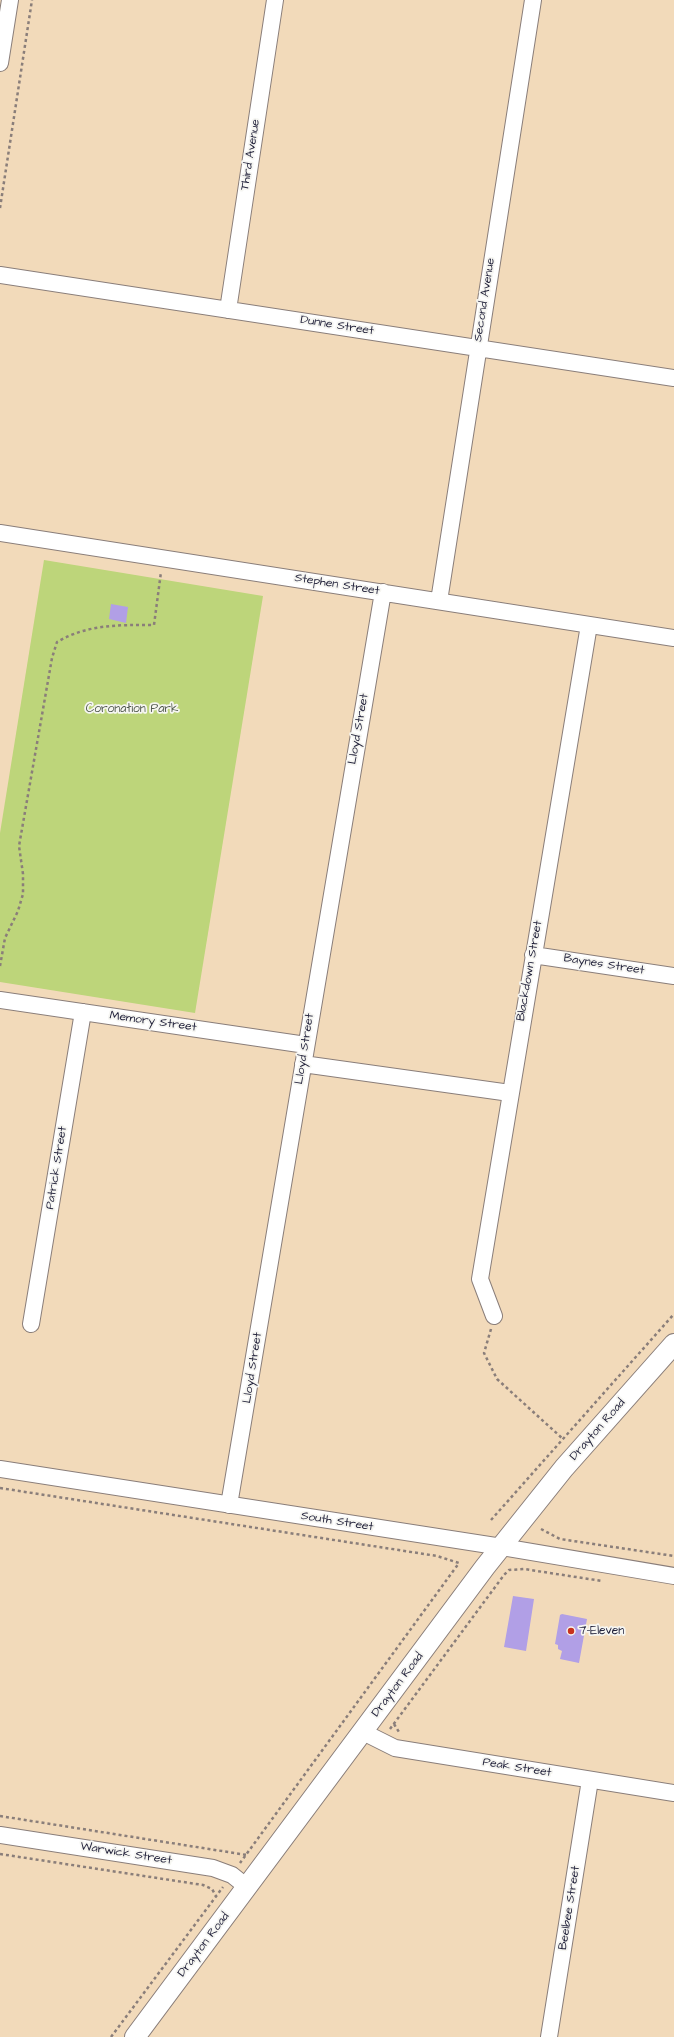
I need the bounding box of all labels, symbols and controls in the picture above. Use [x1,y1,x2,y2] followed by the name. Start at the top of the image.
[238,118,264,192] street label: Third Avenue
[471,257,499,343] street label: Second Avenue
[299,313,375,339] street label: Dunne Street
[293,571,381,599] street label: Stephen Street
[346,693,372,765] street label: Lloyd Street
[86,702,178,716] park label: Coronation Park
[514,920,546,1022] street label: Blackdown Street
[563,952,645,978] street label: Baynes Street
[109,1009,197,1035] street label: Memory Street
[292,1013,318,1085] street label: Lloyd Street
[43,1125,71,1211] street label: Patrick Street
[240,1332,266,1404] street label: Lloyd Street
[567,1396,629,1464] street label: Drayton Road
[300,1509,374,1535] street label: South Street
[579,1624,624,1638] place label: 7-Eleven
[566,1626,576,1636] marker: 7-Eleven
[369,1650,427,1720] street label: Drayton Road
[482,1755,552,1781] street label: Peak Street
[79,1840,173,1868] street label: Warwick Street
[556,1865,584,1951] street label: Beelbee Street
[175,1910,233,1980] street label: Drayton Road

